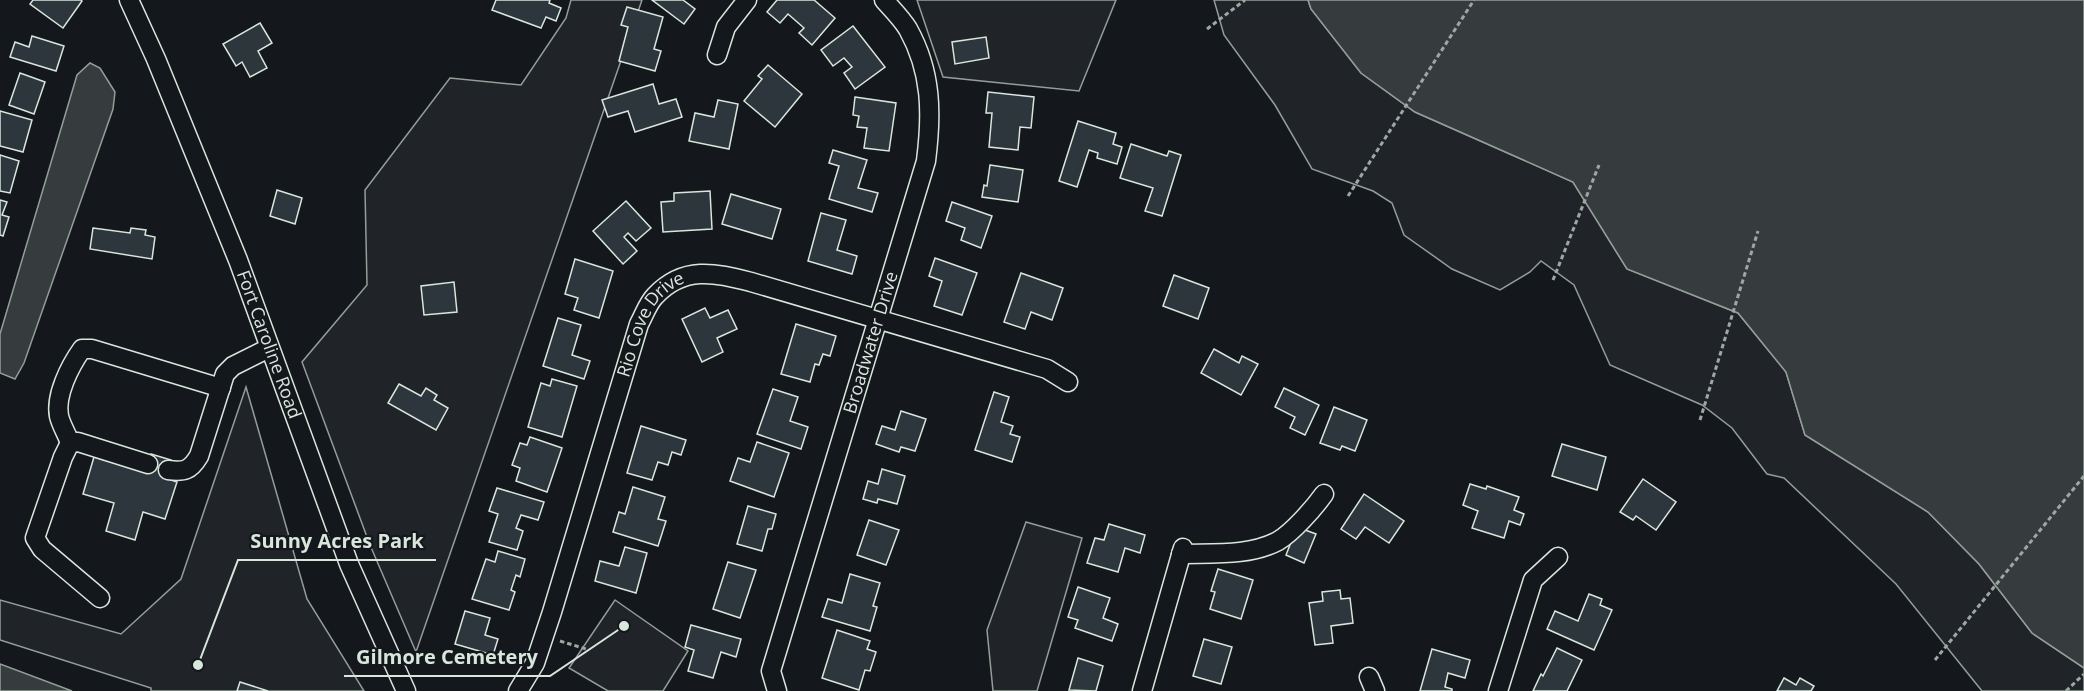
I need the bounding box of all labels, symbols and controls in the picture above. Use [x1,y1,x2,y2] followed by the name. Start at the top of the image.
[611,265,687,380] street label: Rio Cove Drive
[232,267,308,422] street label: Fort Caroline Road
[837,268,903,416] street label: Broadwater Drive
[238,522,436,560] callout: Sunny Acres Park
[250,527,424,554] text: Sunny Acres Park
[344,638,550,676] callout: Gilmore Cemetery
[356,643,539,670] text: Gilmore Cemetery

